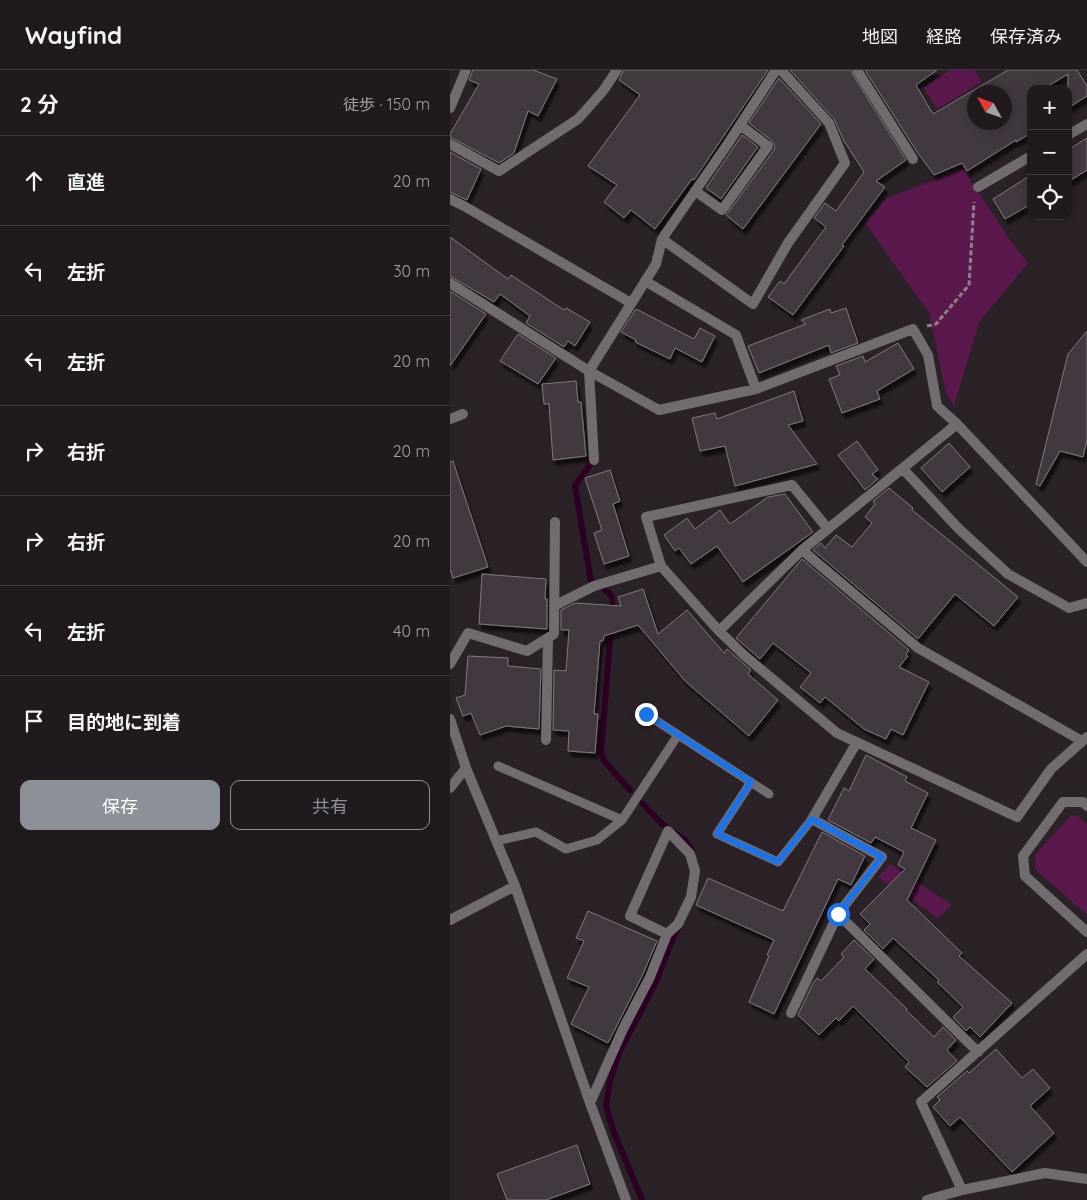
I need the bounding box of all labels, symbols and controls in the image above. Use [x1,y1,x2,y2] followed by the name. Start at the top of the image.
[25,20,122,50] text: Wayfind
[862,25,898,48] text: 地図
[926,25,962,48] text: 経路
[990,25,1062,48] text: 保存済み
[967,85,1012,130] north arrow
[1027,85,1072,220] map controls
[1027,85,1072,130] button: +
[20,91,59,117] text: 2 分
[343,94,430,114] text: 徒歩 · 150 m
[1027,130,1072,175] button: −
[20,167,48,195] icon: ahead
[67,170,105,194] text: 直進
[393,171,430,191] text: 20 m
[1027,175,1072,220] button: locate
[20,257,48,285] icon: left
[67,260,105,284] text: 左折
[393,261,430,281] text: 30 m
[20,347,48,375] icon: left
[67,350,105,374] text: 左折
[393,351,430,371] text: 20 m
[20,437,48,465] icon: right
[67,440,105,464] text: 右折
[393,441,430,461] text: 20 m
[20,527,48,555] icon: right
[67,530,105,554] text: 右折
[393,531,430,551] text: 20 m
[20,617,48,645] icon: left
[67,620,105,644] text: 左折
[393,621,430,641] text: 40 m
[635,703,658,726] route end
[20,707,48,735] icon: arrive
[67,710,181,734] text: 目的地に到着
[20,780,220,830] button: 保存
[230,780,430,830] button: 共有
[827,903,850,926] route start

